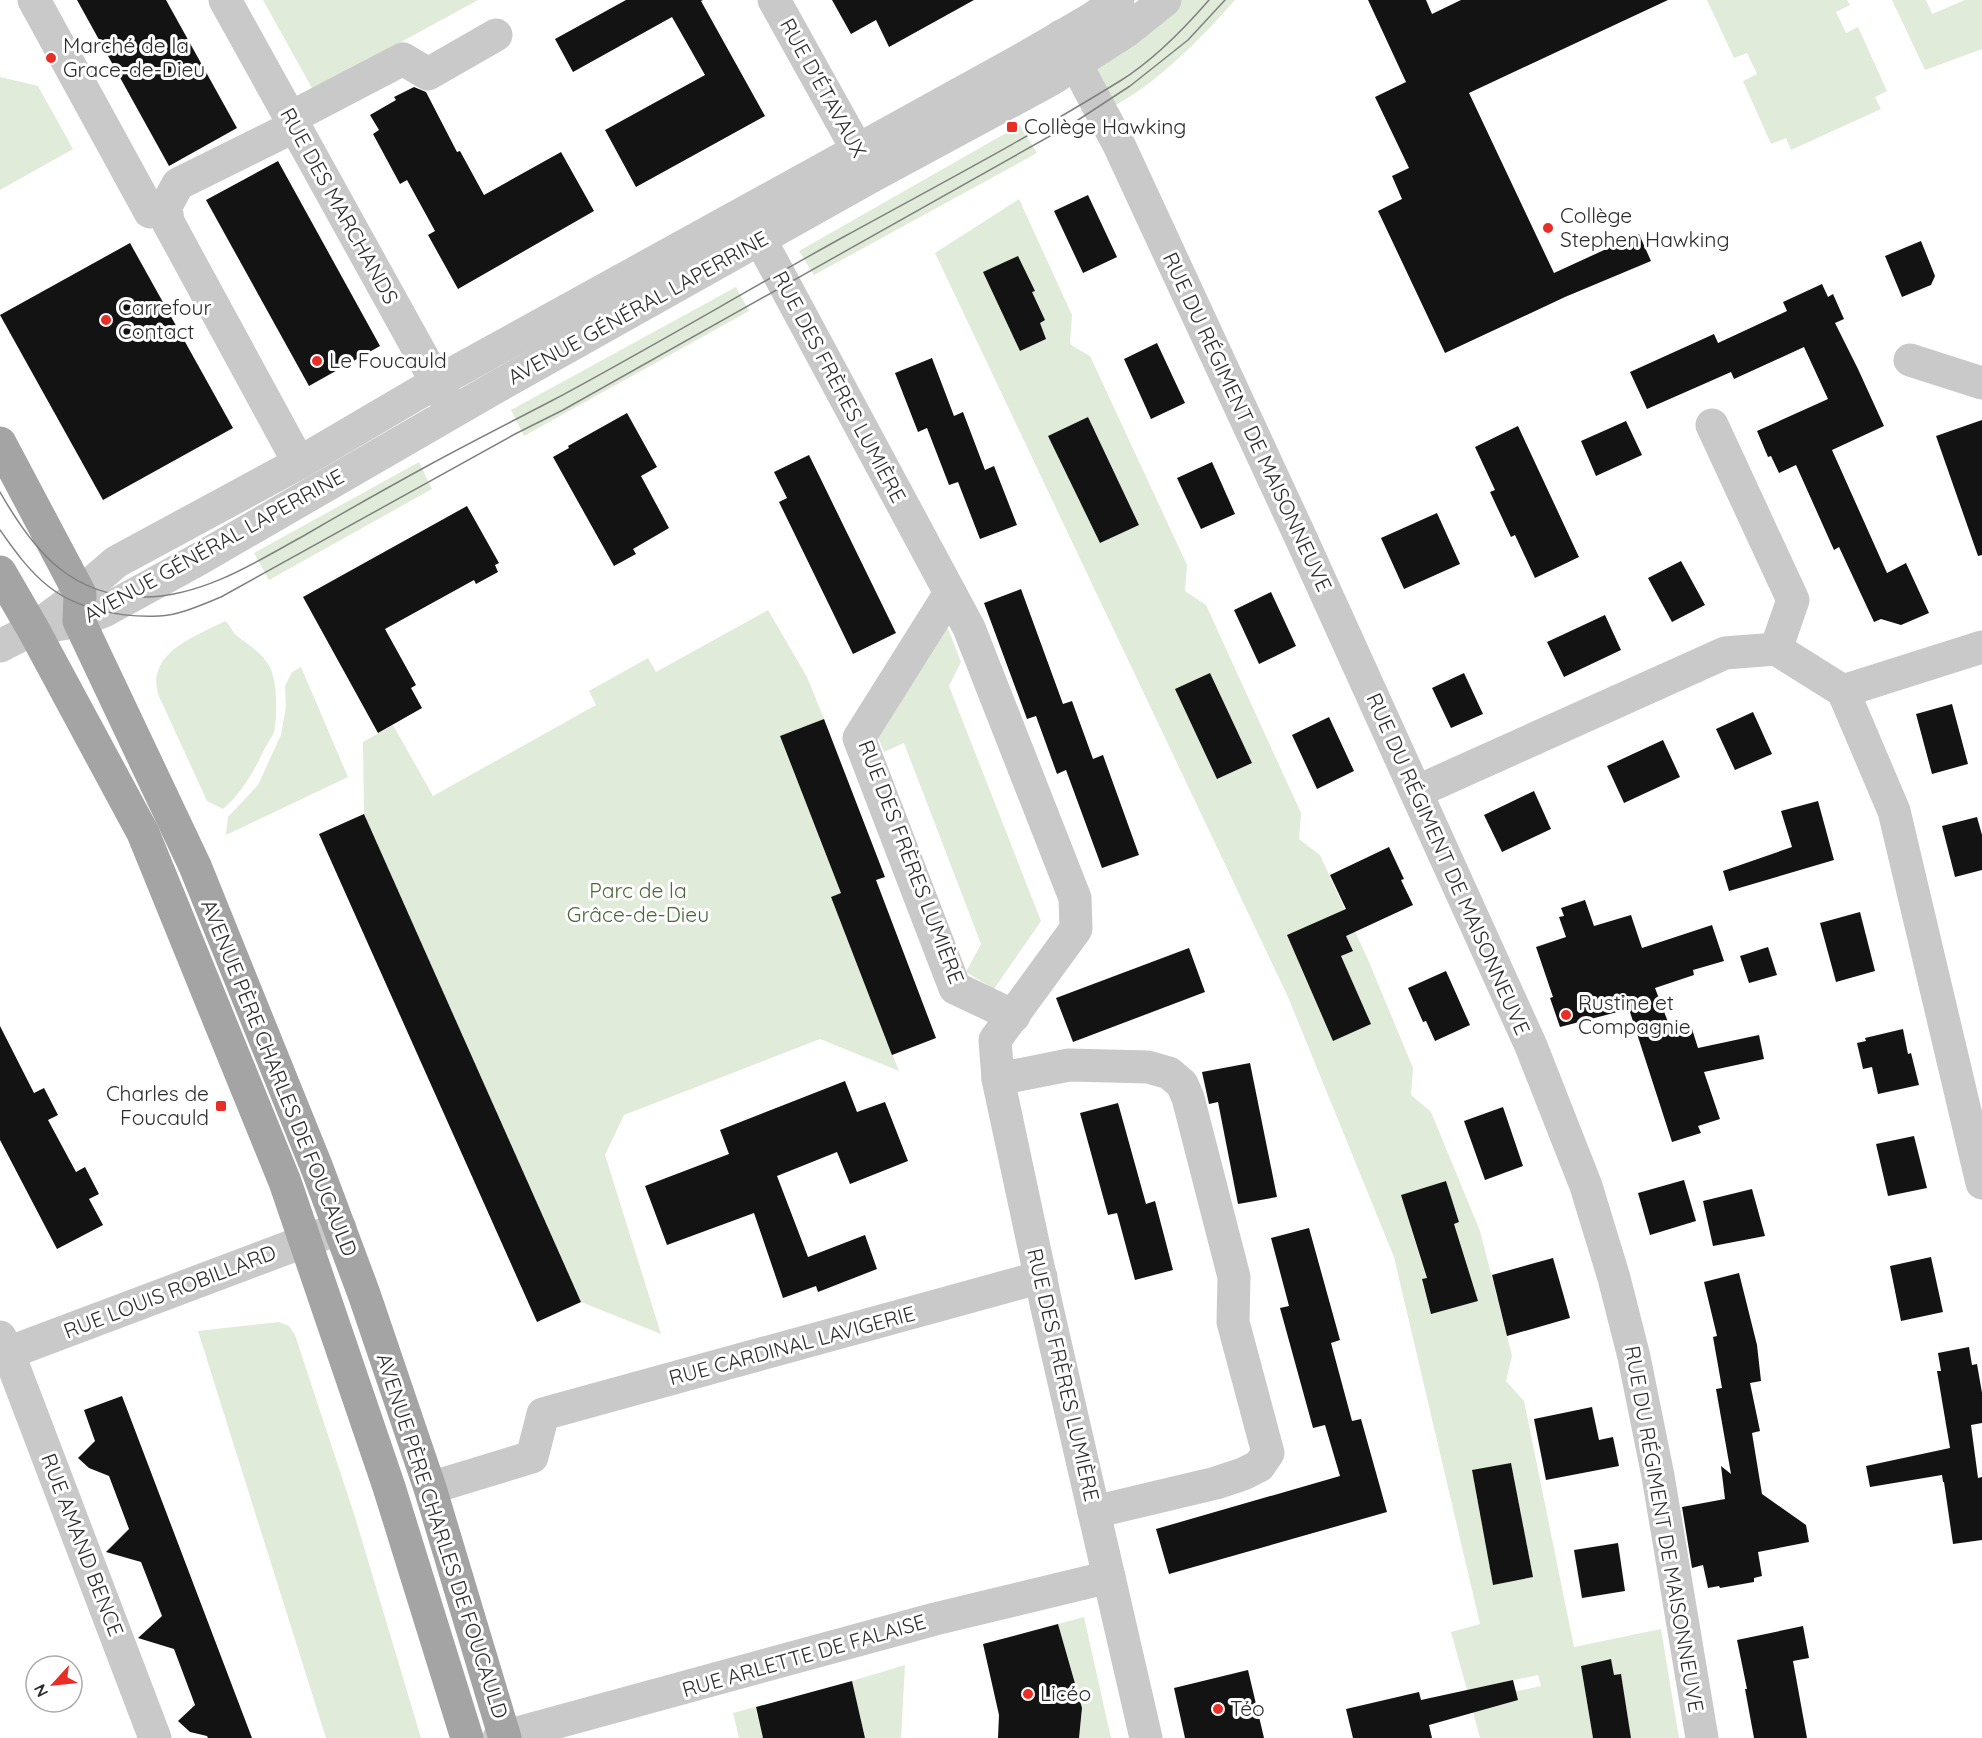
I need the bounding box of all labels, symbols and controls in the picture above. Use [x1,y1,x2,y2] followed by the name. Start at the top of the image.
[775,13,873,162] street label: RUE D'ÉTAVAUX
[63,32,205,82] place label: Marché de la Grace-de-Dieu
[44,51,58,65] marker: Marché de la Grace-de-Dieu
[275,103,405,308] street label: RUE DES MARCHANDS
[1024,113,1186,139] place label: Collège Hawking
[1005,120,1019,134] marker: Collège Hawking
[1560,202,1730,252] place label: Collège Stephen Hawking
[1541,221,1555,235] marker: Collège Stephen Hawking
[503,225,772,390] street label: AVENUE GÉNÉRAL LAPERRINE
[1158,248,1338,595] street label: RUE DU RÉGIMENT DE MAISONNEUVE
[768,266,912,507] street label: RUE DES FRÈRES LUMIÈRE
[118,294,212,344] place label: Carrefour Contact
[99,313,113,327] marker: Carrefour Contact
[329,347,447,373] place label: Le Foucauld
[310,354,324,368] marker: Le Foucauld
[79,463,348,628] street label: AVENUE GÉNÉRAL LAPERRINE
[1361,689,1536,1039] street label: RUE DU RÉGIMENT DE MAISONNEUVE
[853,736,970,987] street label: RUE DES FRÈRES LUMIÈRE
[567,877,709,927] park label: Parc de la Grâce-de-Dieu
[196,895,364,1260] street label: AVENUE PÈRE CHARLES DE FOUCAULD
[1578,989,1691,1039] place label: Rustine et Compagnie
[1559,1008,1573,1022] marker: Rustine et Compagnie
[106,1080,209,1130] place label: Charles de Foucauld
[214,1099,228,1113] marker: Charles de Foucauld
[60,1239,280,1344] street label: RUE LOUIS ROBILLARD
[1022,1246,1106,1504] street label: RUE DES FRÈRES LUMIÈRE
[666,1300,918,1390] street label: RUE CARDINAL LAVIGERIE
[1620,1344,1710,1714] street label: RUE DU RÉGIMENT DE MAISONNEUVE
[371,1350,514,1722] street label: AVENUE PÈRE CHARLES DE FOUCAULD
[36,1450,130,1640] street label: RUE AMAND BENCE
[679,1608,929,1702] street label: RUE ARLETTE DE FALAISE
[24,1654,84,1714] north arrow
[1040,1680,1091,1706] place label: Licéo
[29,1681,52,1701] text: N
[1021,1687,1035,1701] marker: Licéo
[1230,1695,1265,1721] place label: Téo
[1211,1702,1225,1716] marker: Téo

